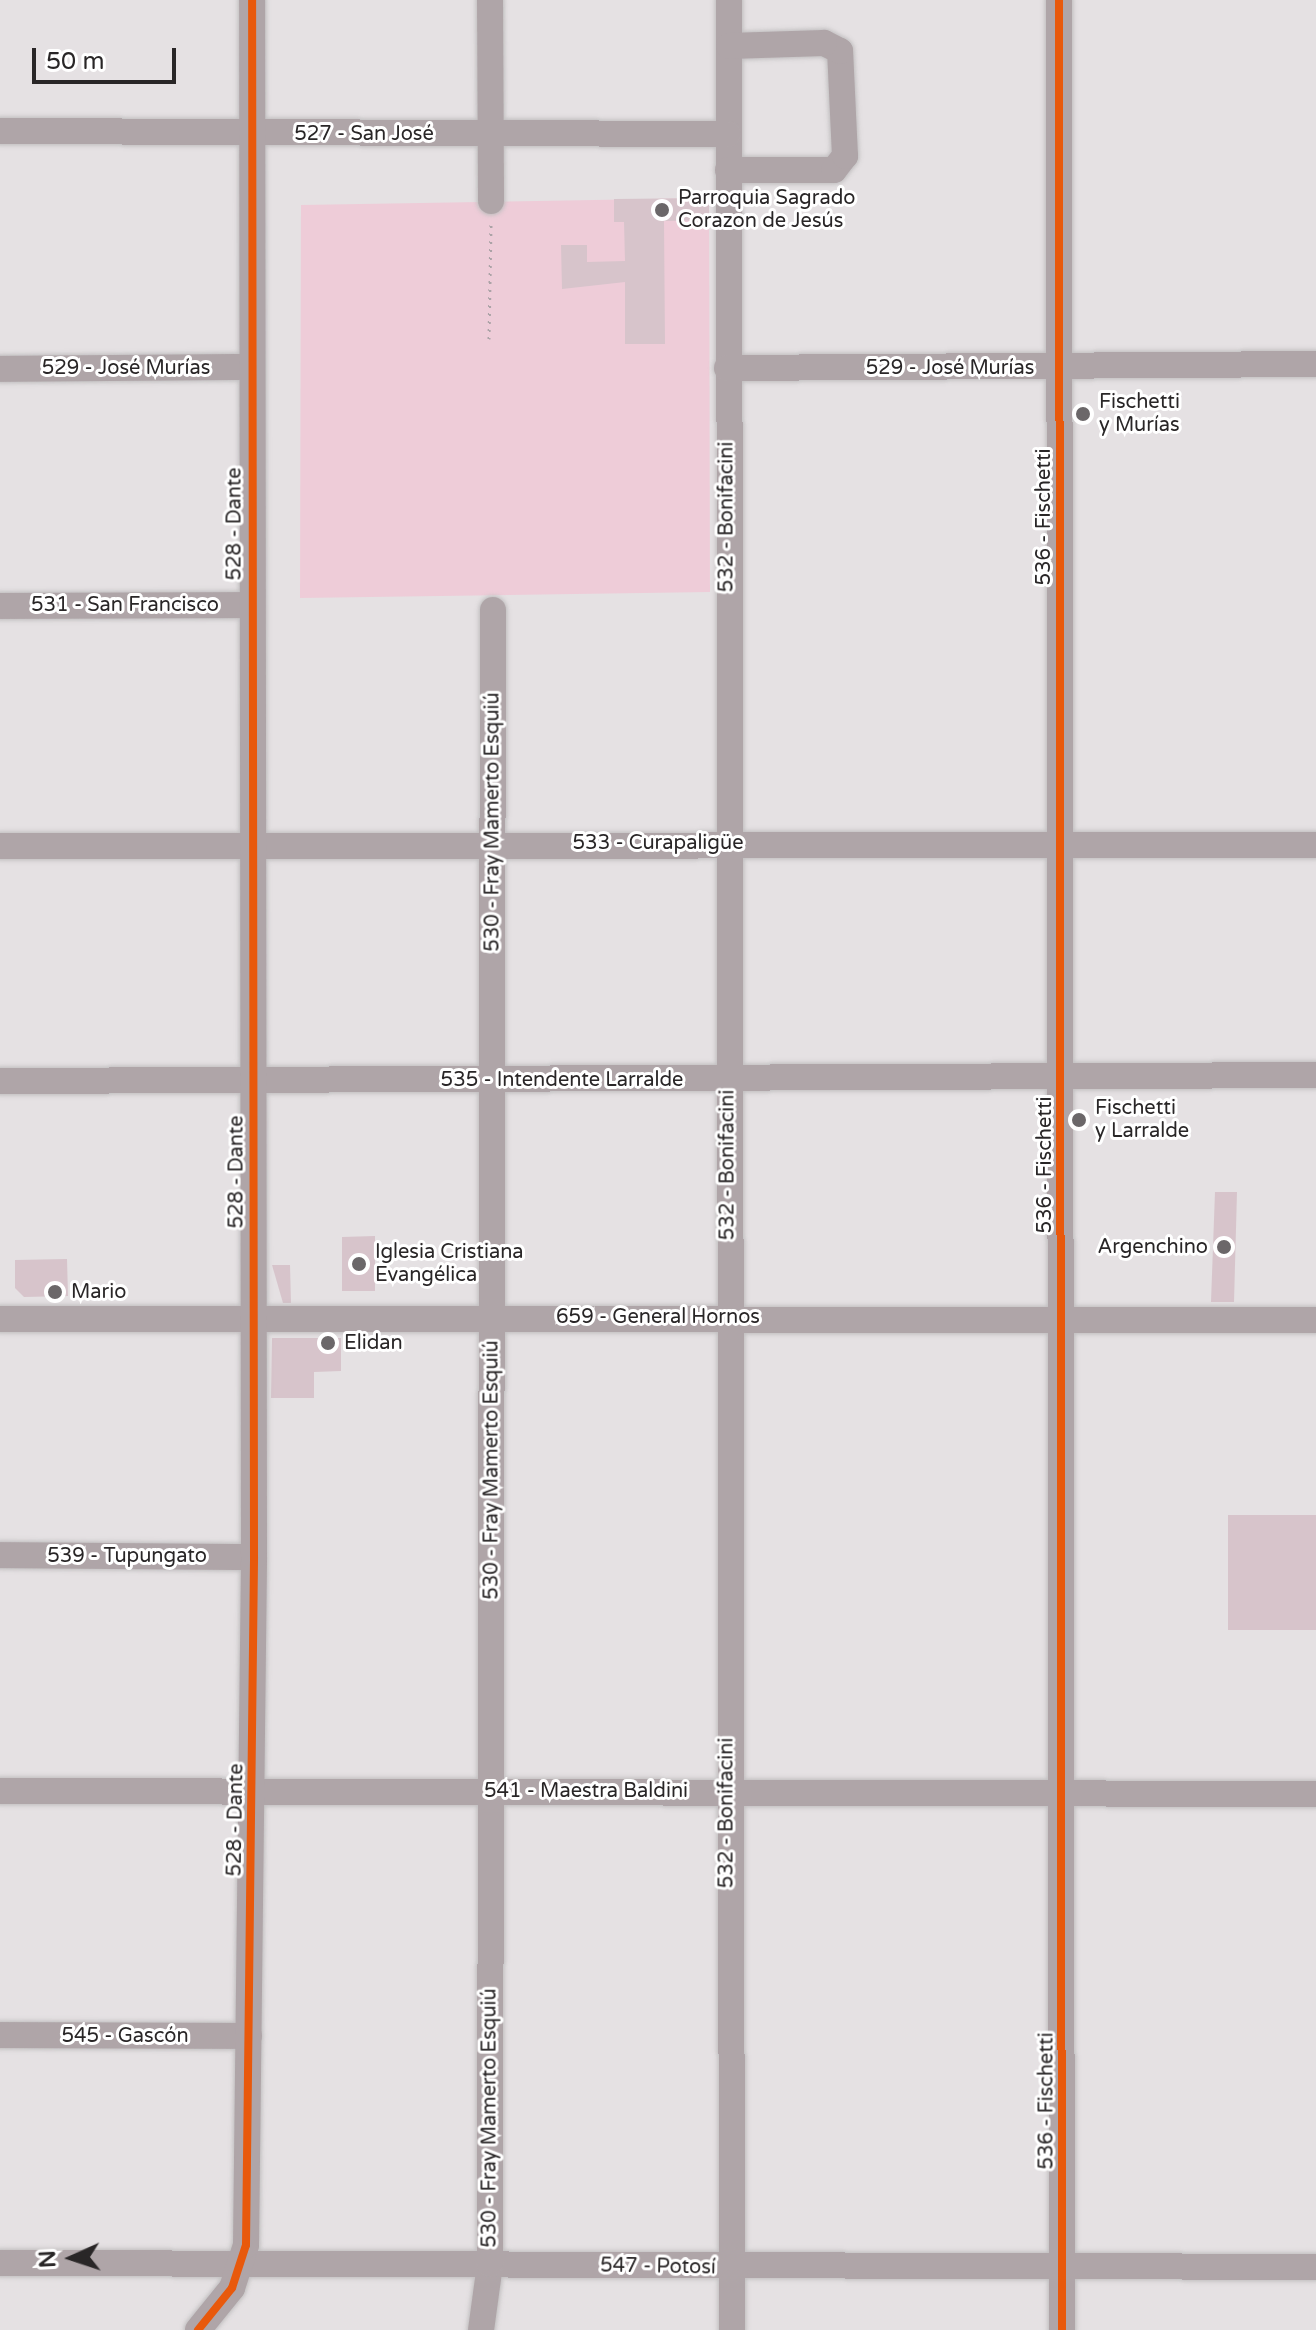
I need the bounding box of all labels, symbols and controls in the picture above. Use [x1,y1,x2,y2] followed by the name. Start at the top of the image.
[36,32,180,82] scale bar
[46,47,104,76] text: 50 m
[294,122,434,146] street label: 527 - San José
[678,186,855,233] place label: Parroquia Sagrado Corazon de Jesús
[653,201,671,219] marker: Parroquia Sagrado Corazon de Jesús
[42,356,210,380] street label: 529 - José Murías
[866,356,1034,380] street label: 529 - José Murías
[1099,390,1180,437] place label: Fischetti y Murías
[1074,405,1092,423] marker: Fischetti y Murías
[715,442,739,592] street label: 532 - Bonifacini
[1032,448,1056,586] street label: 536 - Fischetti
[223,467,247,581] street label: 528 - Dante
[31,593,219,617] street label: 531 - San Francisco
[481,692,505,952] street label: 530 - Fray Mamerto Esquiú
[573,831,743,855] street label: 533 - Curapaligüe
[441,1068,683,1092] street label: 535 - Intendente Larralde
[716,1090,740,1240] street label: 532 - Bonifacini
[1033,1096,1057,1234] street label: 536 - Fischetti
[1095,1096,1189,1143] place label: Fischetti y Larralde
[1070,1111,1088,1129] marker: Fischetti y Larralde
[225,1115,249,1229] street label: 528 - Dante
[1098,1235,1208,1259] place label: Argenchino
[1215,1238,1233,1256] marker: Argenchino
[375,1240,524,1287] place label: Iglesia Cristiana Evangélica
[350,1255,368,1273] marker: Iglesia Cristiana Evangélica
[71,1280,126,1304] place label: Mario
[46,1283,64,1301] marker: Mario
[556,1305,760,1329] street label: 659 - General Hornos
[344,1331,403,1355] place label: Elidan
[319,1334,337,1352] marker: Elidan
[480,1340,504,1600] street label: 530 - Fray Mamerto Esquiú
[47,1544,207,1568] street label: 539 - Tupungato
[715,1738,739,1888] street label: 532 - Bonifacini
[223,1763,249,1877] street label: 528 - Dante
[484,1779,688,1803] street label: 541 - Maestra Baldini
[478,1988,502,2248] street label: 530 - Fray Mamerto Esquiú
[61,2024,189,2048] street label: 545 - Gascón
[1035,2032,1059,2170] street label: 536 - Fischetti
[32,2218,112,2298] north arrow
[35,2250,61,2269] text: N
[600,2254,716,2280] street label: 547 - Potosí

